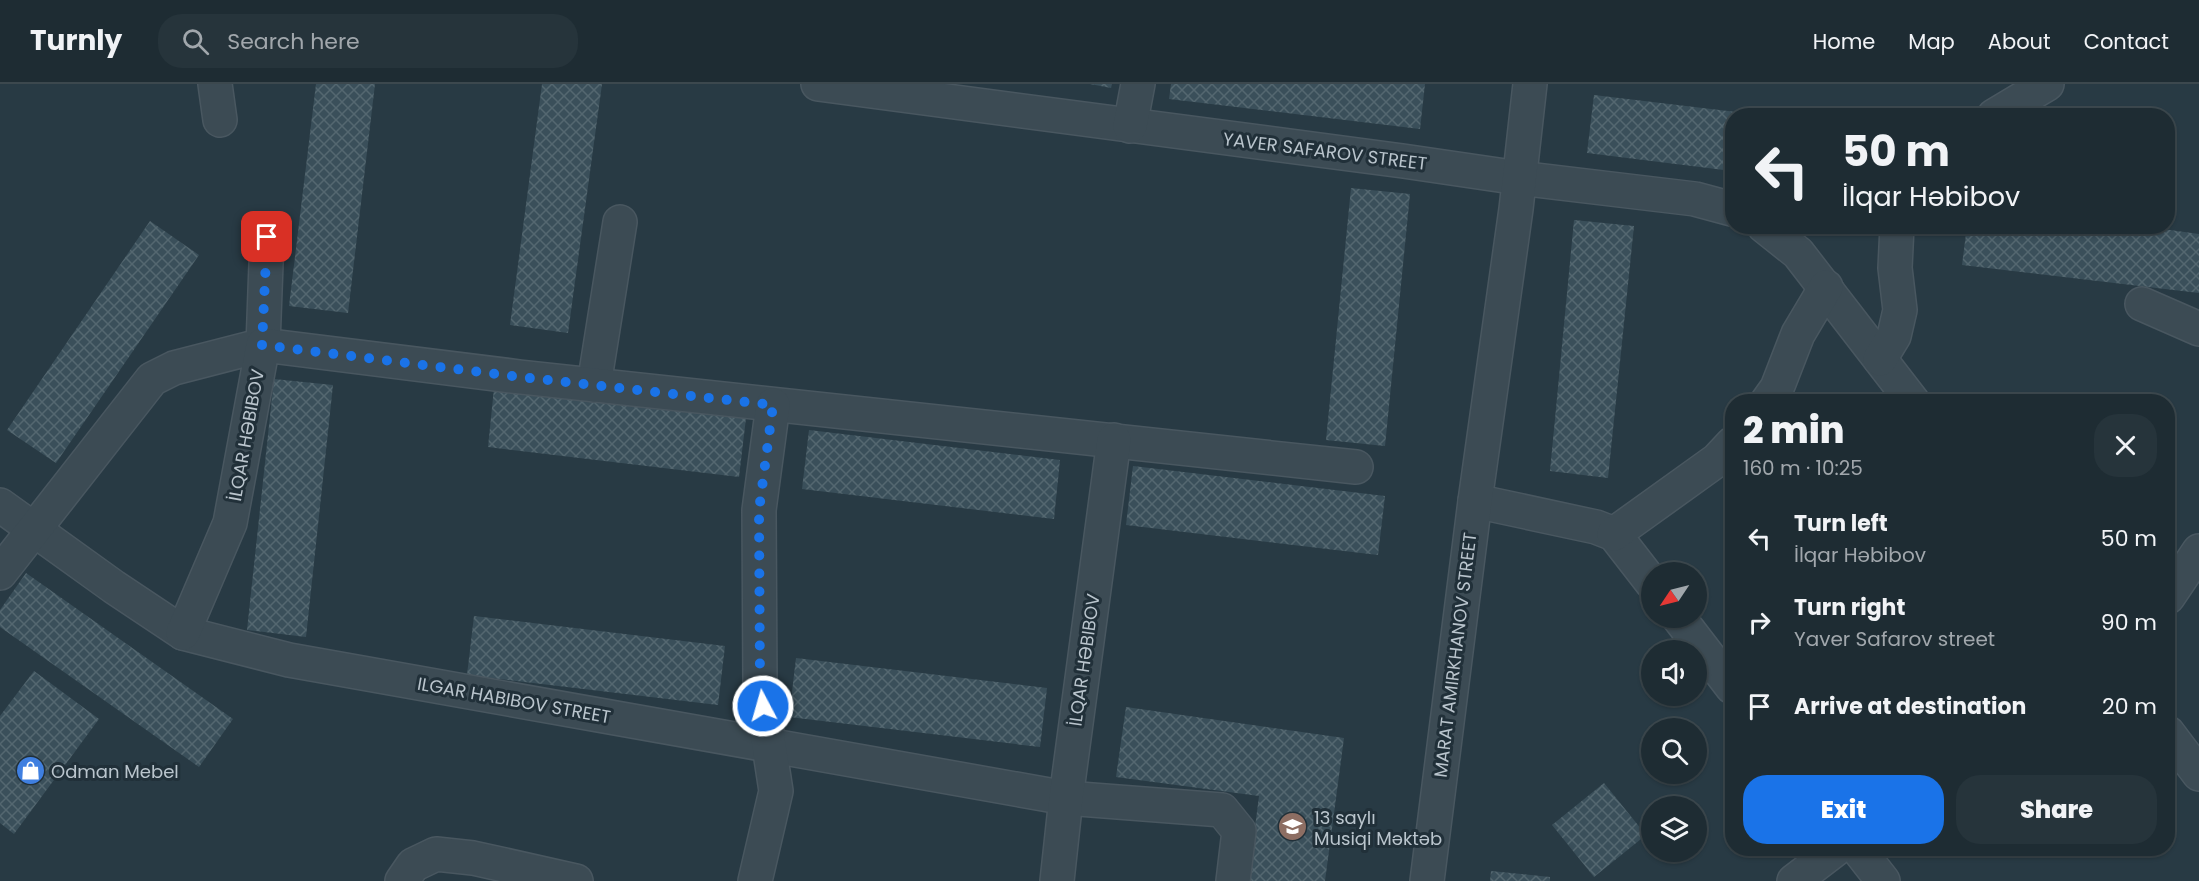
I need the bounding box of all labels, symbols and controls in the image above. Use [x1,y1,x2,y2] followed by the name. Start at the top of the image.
[158,14,578,68] search box
[30,21,122,60] text: Turnly
[179,25,212,58] icon: search
[227,26,360,57] text: Search here
[1813,27,1875,56] text: Home
[1908,27,1955,56] text: Map
[1988,27,2051,56] text: About
[2084,27,2169,56] text: Contact
[1842,122,1950,181] text: 50 m
[1222,126,1429,176] street label: YAVER SAFAROV STREET
[1743,132,1821,210] icon: left
[1842,178,2020,215] text: İlqar Həbibov
[241,211,292,262] pin
[250,220,283,253] icon: arrive
[222,367,270,503] street label: İLQAR HƏBIBOV
[1743,405,1845,456] text: 2 min
[2094,414,2157,477] button: close
[1743,454,1863,482] text: 160 m · 10:25
[1794,508,1888,539] text: Turn left
[1743,522,1776,555] icon: left
[2101,523,2157,554] text: 50 m
[1428,531,1482,779] street label: MARAT AMIRKHANOV STREET
[1794,541,1926,569] text: İlqar Həbibov
[1641,562,1707,628] north arrow
[1641,562,1707,862] map controls
[1062,592,1106,728] street label: İLQAR HƏBIBOV
[1794,592,1905,623] text: Turn right
[1743,606,1776,639] icon: right
[2101,607,2157,638] text: 90 m
[1794,625,1995,653] text: Yaver Safarov street
[1641,640,1707,706] button: sound
[415,671,613,729] street label: ILGAR HABIBOV STREET
[731,674,795,738] position arrow
[1743,690,1776,723] icon: arrive
[1794,691,2026,722] text: Arrive at destination
[2102,691,2157,722] text: 20 m
[1641,718,1707,784] button: search
[14,755,46,787] shop icon: Odman Mebel
[51,759,179,784] place label: Odman Mebel
[1743,775,1944,844] button: Exit
[1956,775,2157,844] button: Share
[1641,796,1707,862] button: layers
[1314,805,1442,851] place label: 13 saylı Musiqi Məktəb
[1277,811,1309,843] school or university icon: 13 saylı Musiqi Məktəb

